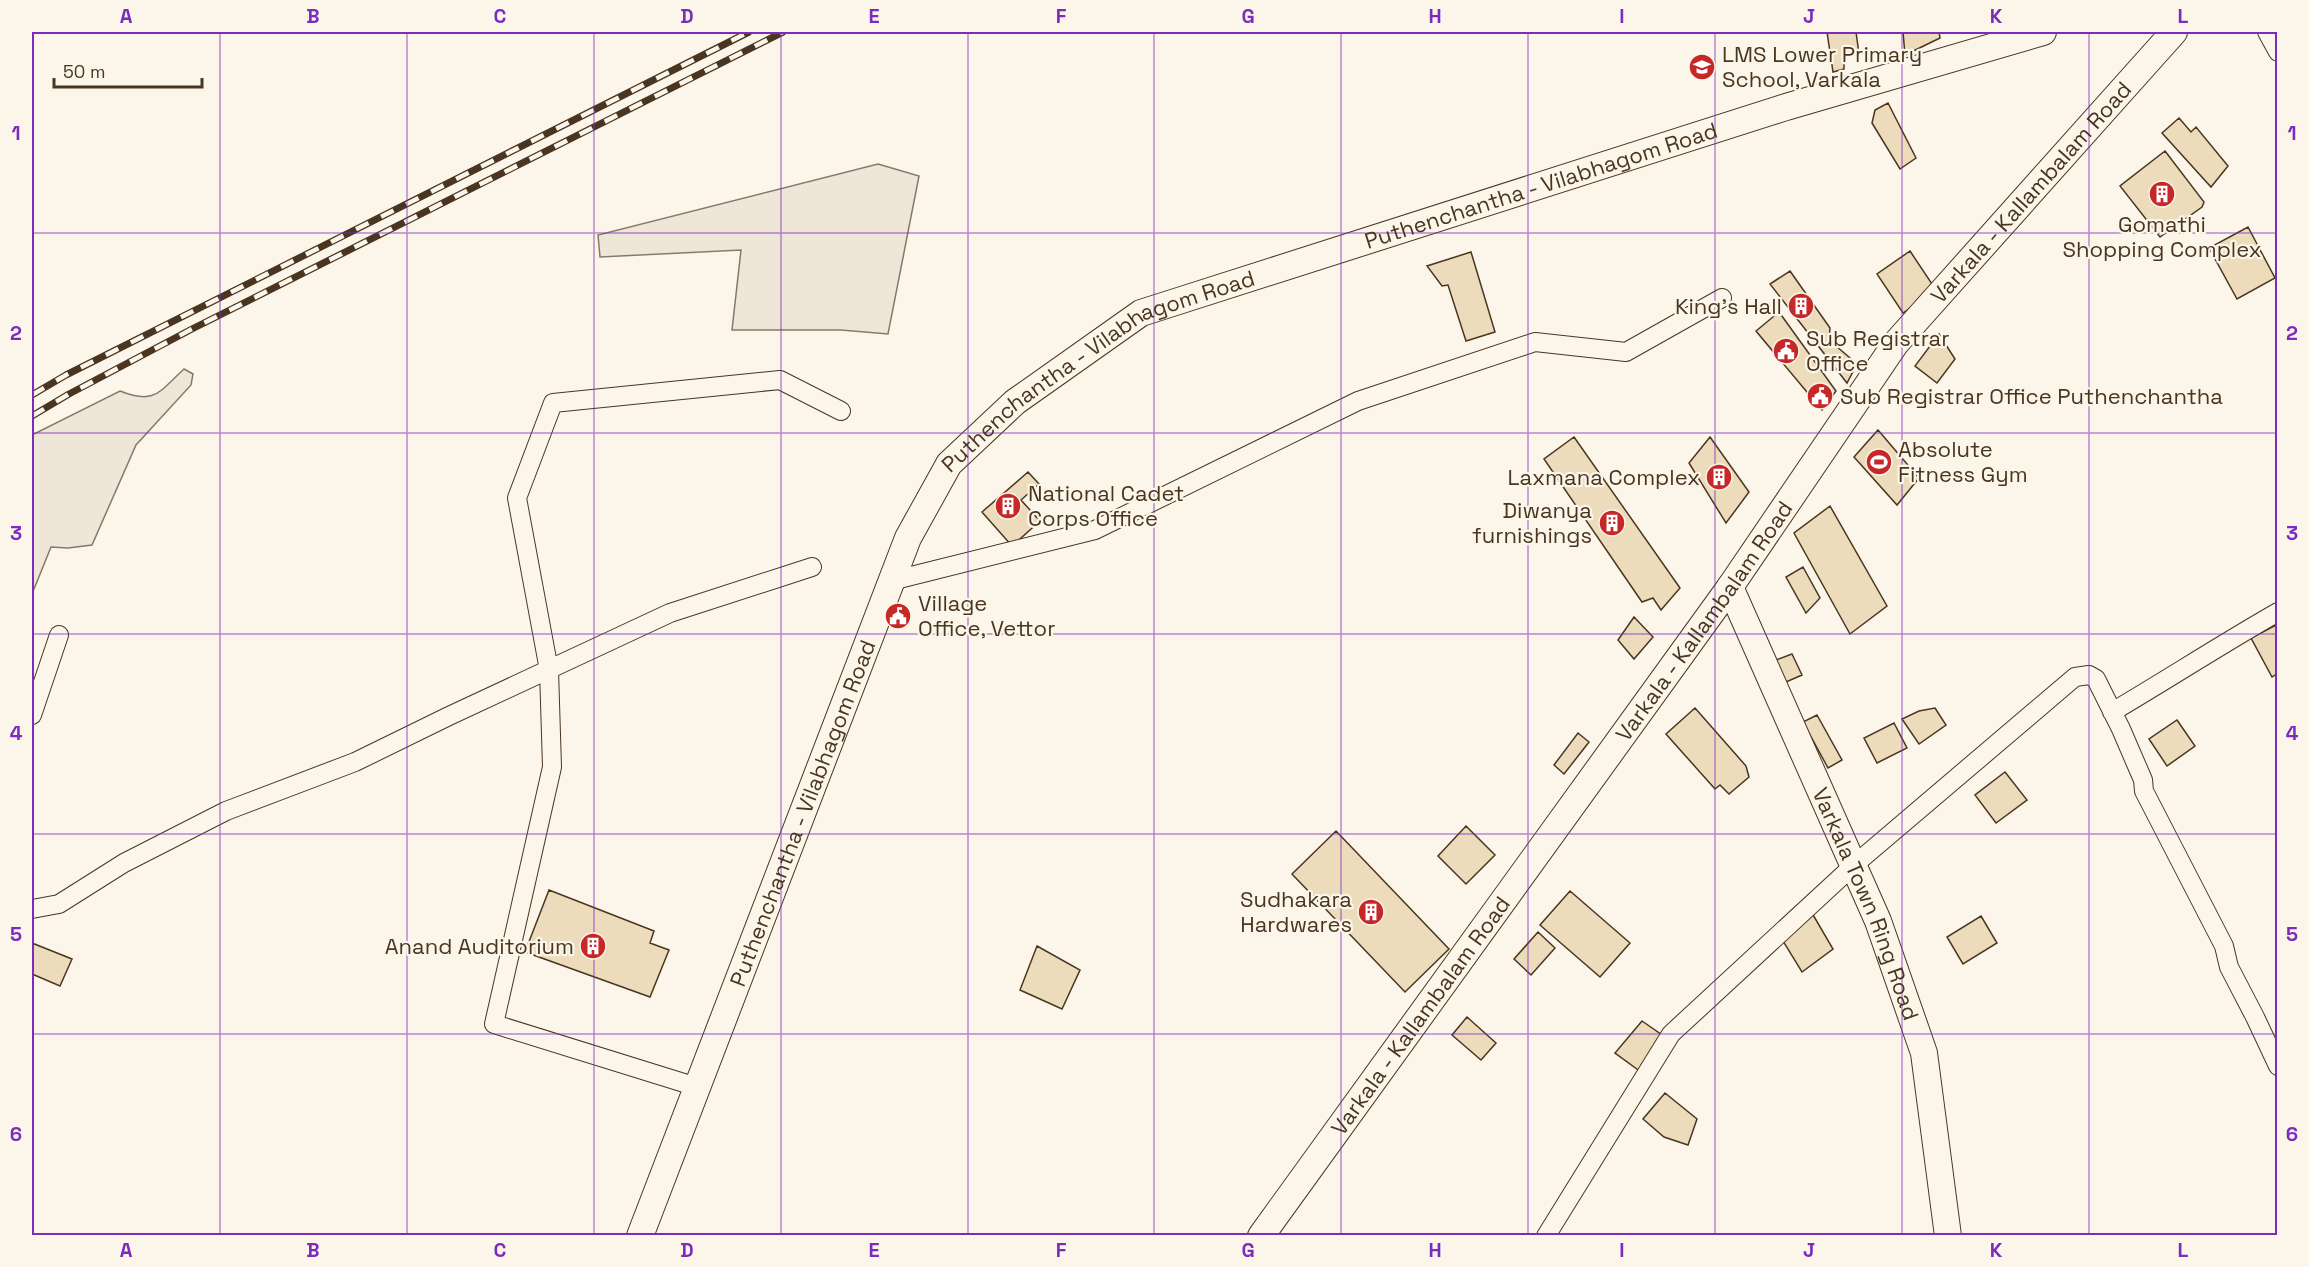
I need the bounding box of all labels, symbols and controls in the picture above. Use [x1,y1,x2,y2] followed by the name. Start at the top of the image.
[120,3,133,29] text: A
[306,3,320,29] text: B
[494,3,507,29] text: C
[680,3,694,29] text: D
[868,3,880,29] text: E
[1056,3,1067,29] text: F
[1241,3,1255,29] text: G
[1428,3,1442,29] text: H
[1619,3,1625,29] text: I
[1803,3,1815,29] text: J
[1990,3,2003,29] text: K
[2178,3,2189,29] text: L
[1722,40,1922,93] place label: LMS Lower Primary School, Varkala
[54,51,202,89] scale bar
[1687,52,1717,82] school or university icon: LMS Lower Primary School, Varkala
[63,60,105,83] text: 50 m
[1924,76,2137,309] street label: Varkala - Kallambalam Road
[1361,116,1721,255] street label: Puthenchantha - Vilabhagom Road
[11,120,21,146] text: 1
[2287,120,2297,146] text: 1
[2147,179,2177,209] building icon: Gomathi Shopping Complex
[2062,210,2262,263] place label: Gomathi Shopping Complex
[935,264,1258,478] street label: Puthenchantha - Vilabhagom Road
[1786,291,1816,321] building icon: King's Hall
[1675,292,1782,320] place label: King's Hall
[10,320,22,346] text: 2
[2286,320,2298,346] text: 2
[1806,324,1950,377] place label: Sub Registrar Office
[1771,336,1801,366] public building icon: Sub Registrar Office
[1805,381,1835,411] public building icon: Sub Registrar Office Puthenchantha
[1840,382,2223,410] place label: Sub Registrar Office Puthenchantha
[1898,435,2028,488] place label: Absolute Fitness Gym
[1864,447,1894,477] sports icon: Absolute Fitness Gym
[1704,462,1734,492] building icon: Laxmana Complex
[1507,463,1700,491] place label: Laxmana Complex
[1028,479,1184,532] place label: National Cadet Corps Office
[993,491,1023,521] building icon: National Cadet Corps Office
[1609,495,1799,747] street label: Varkala - Kallambalam Road
[1472,496,1592,549] place label: Diwanya furnishings
[1597,508,1627,538] building icon: Diwanya furnishings
[10,520,22,546] text: 3
[2286,520,2298,546] text: 3
[918,589,1055,642] place label: Village Office, Vettor
[883,601,913,631] public building icon: Village Office, Vettor
[723,636,882,990] street label: Puthenchantha - Vilabhagom Road
[10,720,23,746] text: 4
[2286,720,2299,746] text: 4
[1807,783,1925,1024] street label: Varkala Town Ring Road
[1240,885,1352,938] place label: Sudhakara Hardwares
[1325,891,1516,1140] street label: Varkala - Kallambalam Road
[1356,897,1386,927] building icon: Sudhakara Hardwares
[10,921,22,947] text: 5
[2286,921,2298,947] text: 5
[578,931,608,961] building icon: Anand Auditorium
[385,932,574,960] place label: Anand Auditorium
[10,1121,22,1147] text: 6
[2286,1121,2298,1147] text: 6
[120,1237,133,1263] text: A
[306,1237,320,1263] text: B
[494,1237,507,1263] text: C
[680,1237,694,1263] text: D
[868,1237,880,1263] text: E
[1056,1237,1067,1263] text: F
[1241,1237,1255,1263] text: G
[1428,1237,1442,1263] text: H
[1619,1237,1625,1263] text: I
[1803,1237,1815,1263] text: J
[1990,1237,2003,1263] text: K
[2178,1237,2189,1263] text: L

